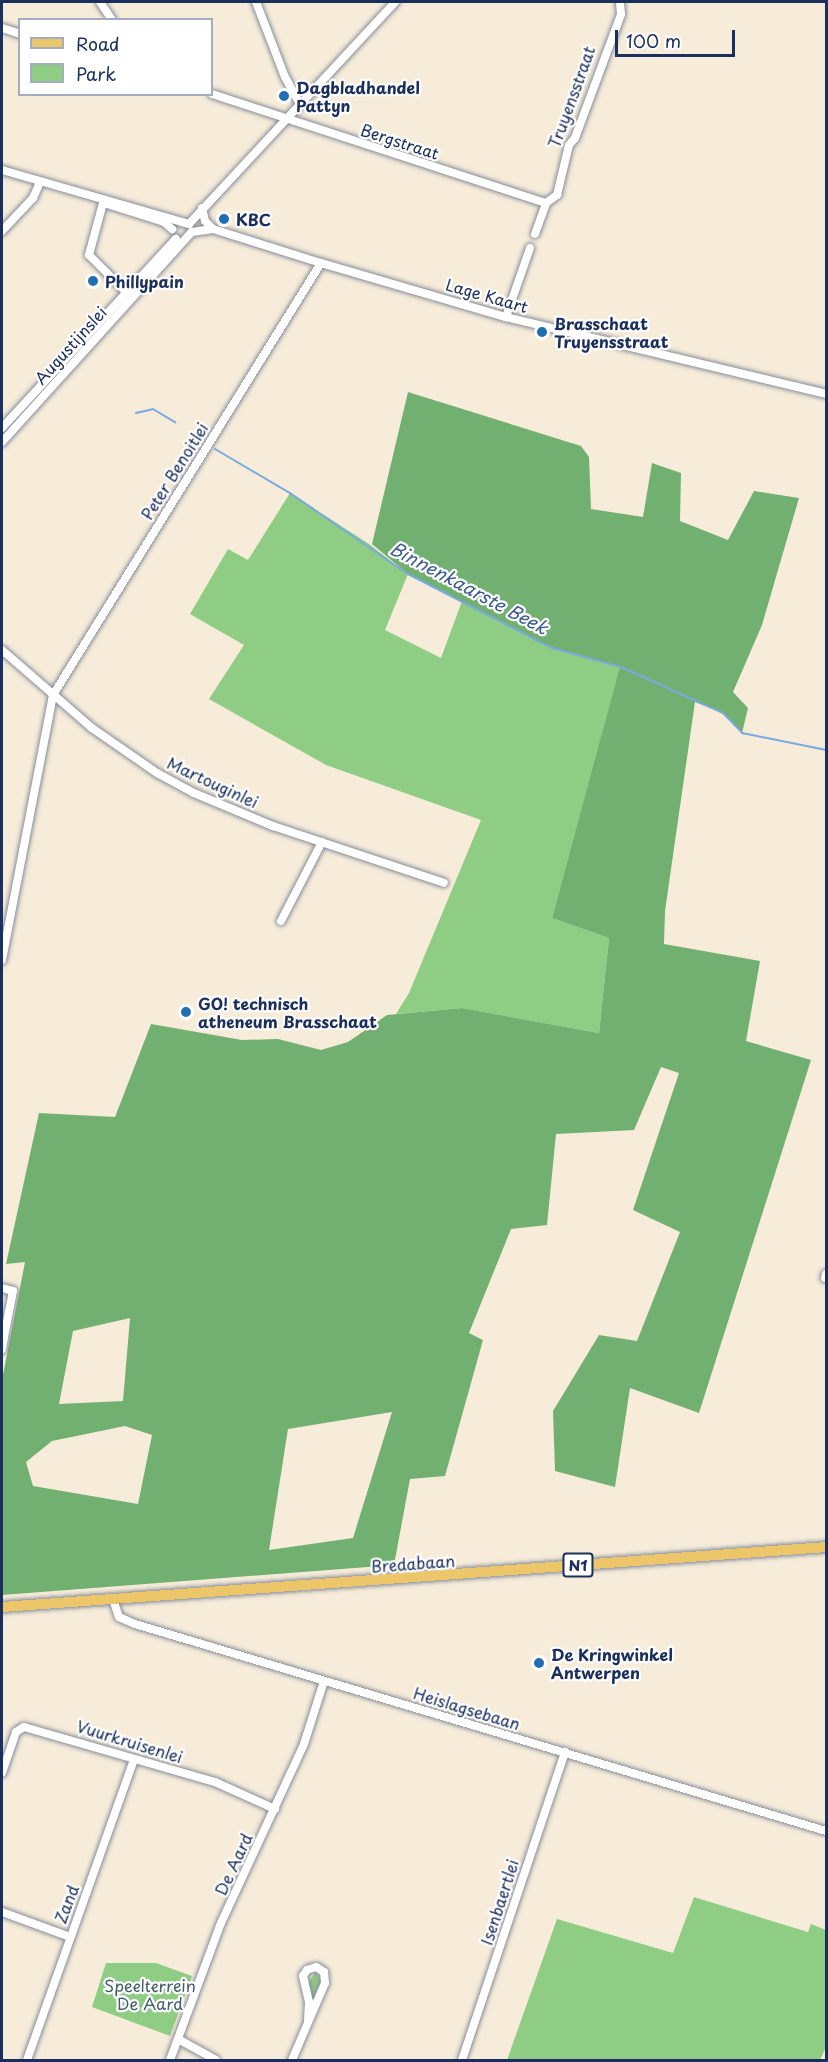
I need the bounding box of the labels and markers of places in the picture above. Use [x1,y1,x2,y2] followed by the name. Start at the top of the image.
[296,77,420,115] place label: Dagbladhandel Pattyn
[277,89,291,103] marker: Dagbladhandel Pattyn
[236,209,271,229] place label: KBC
[217,212,231,226] marker: KBC
[105,271,184,291] place label: Phillypain
[86,274,100,288] marker: Phillypain
[554,313,668,351] place label: Brasschaat Truyensstraat
[535,325,549,339] marker: Brasschaat Truyensstraat
[198,993,377,1031] place label: GO! technisch atheneum Brasschaat
[179,1005,193,1019] marker: GO! technisch atheneum Brasschaat
[551,1644,672,1682] place label: De Kringwinkel Antwerpen
[532,1656,546,1670] marker: De Kringwinkel Antwerpen

